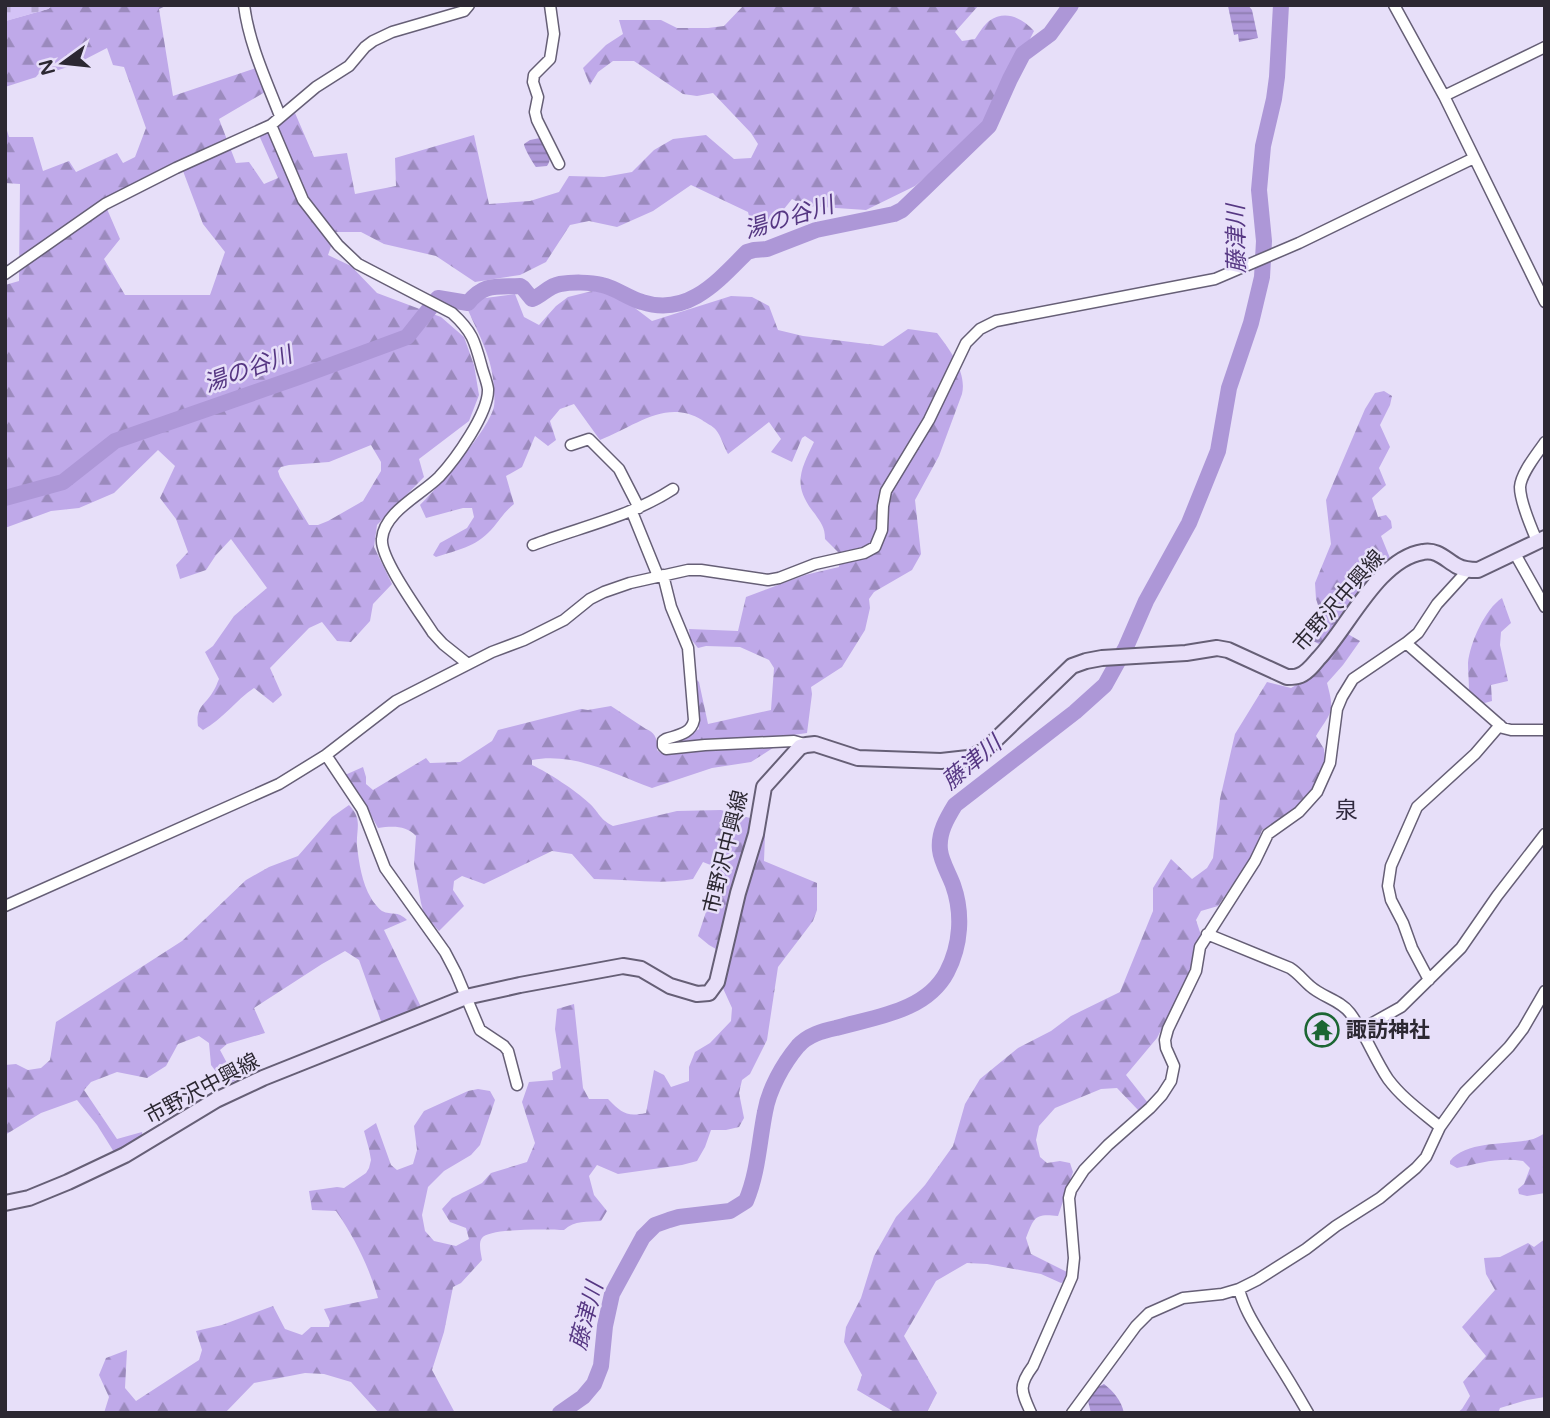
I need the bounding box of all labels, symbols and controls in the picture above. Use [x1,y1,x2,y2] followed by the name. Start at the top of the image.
[28,28,98,98] north arrow
[35,57,60,77] text: N
[741,190,840,245] water label: 湯の谷川
[1222,201,1252,274] water label: 藤津川
[200,340,299,399] water label: 湯の谷川
[1288,545,1390,657] street label: 市野沢中興線
[937,728,1010,796] water label: 藤津川
[699,788,753,916] street label: 市野沢中興線
[1335,797,1358,825] district label: 泉
[1303,1011,1341,1049] temple icon: 諏訪神社
[1346,1018,1430,1043] place label: 諏訪神社
[141,1048,263,1130] street label: 市野沢中興線
[565,1276,610,1353] water label: 藤津川

